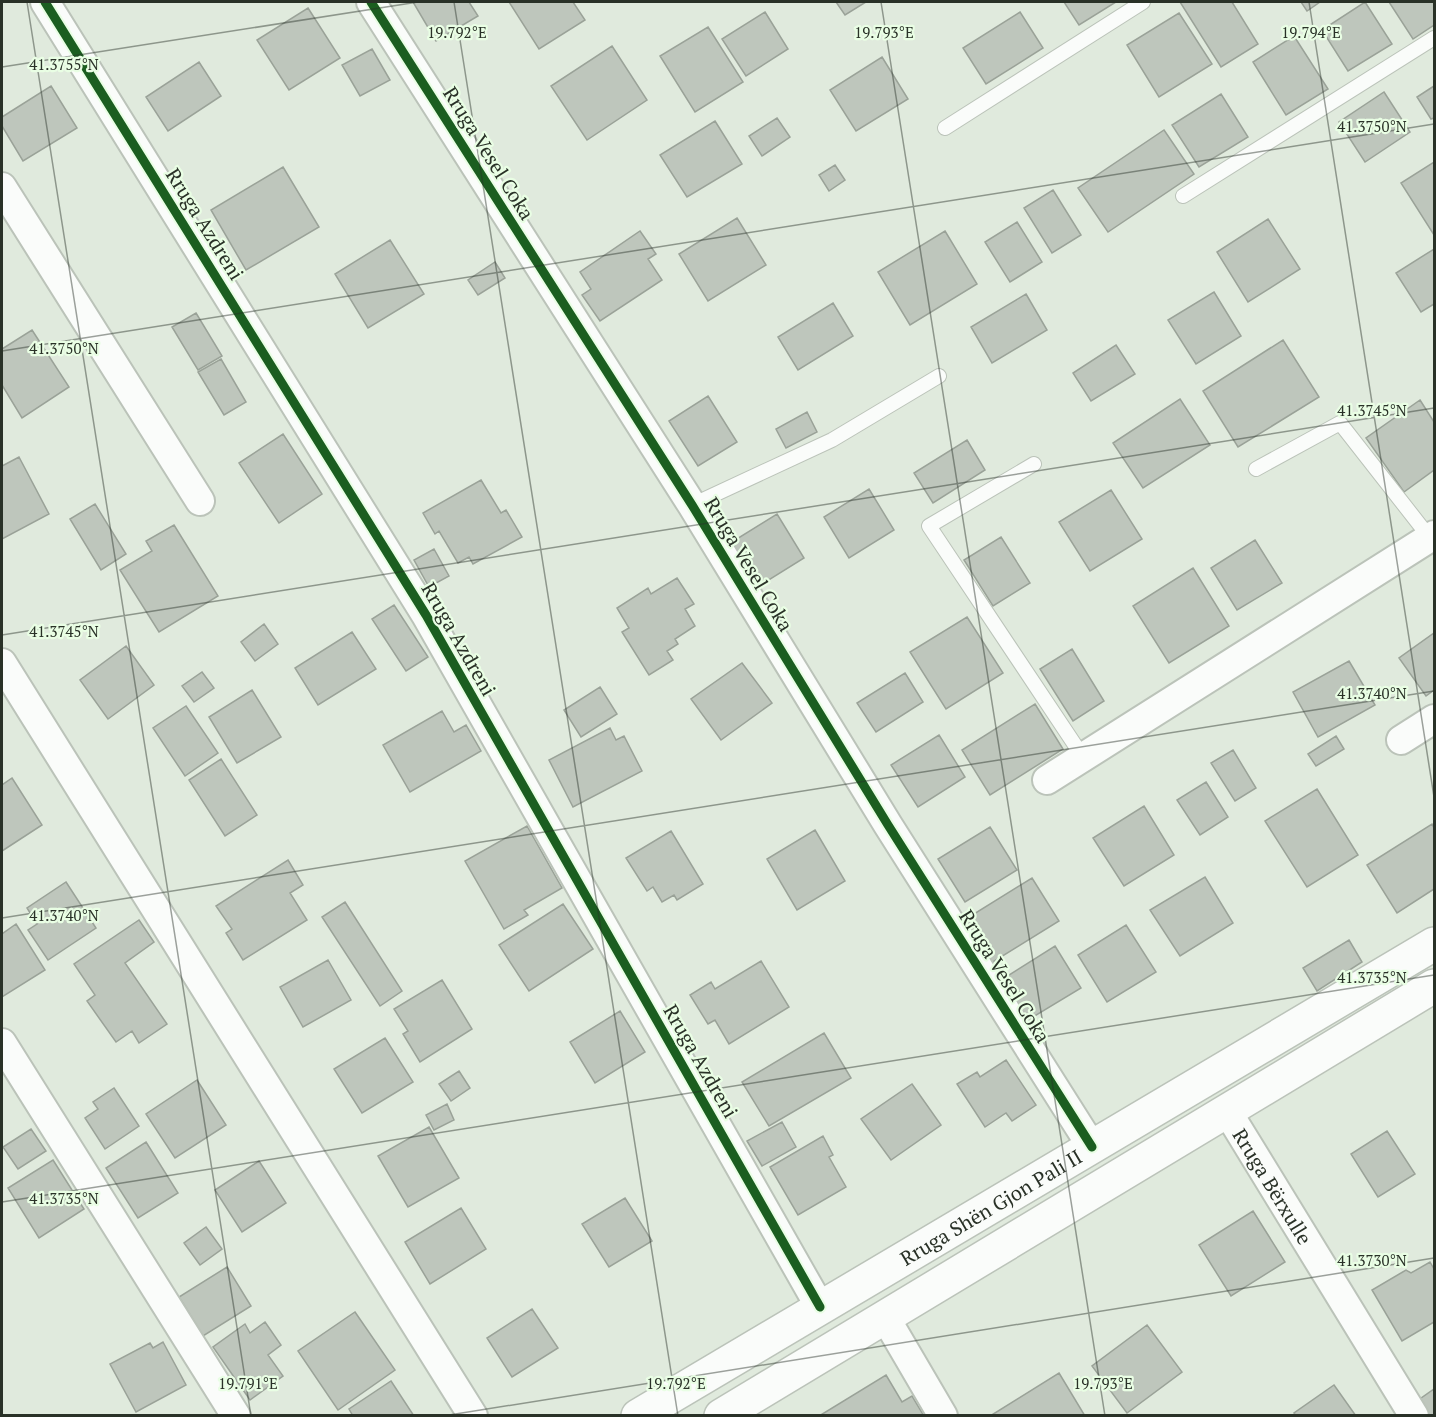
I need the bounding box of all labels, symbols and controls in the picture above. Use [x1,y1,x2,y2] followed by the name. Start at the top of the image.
[427,22,487,42] text: 19.792°E
[854,22,914,42] text: 19.793°E
[1281,22,1341,42] text: 19.794°E
[29,54,99,74] text: 41.3755°N
[437,81,541,225] street label: Rruga Vesel Coka
[1337,116,1407,136] text: 41.3750°N
[160,163,250,285] street label: Rruga Azdreni
[29,338,99,358] text: 41.3750°N
[1337,400,1407,420] text: 41.3745°N
[698,492,800,636] street label: Rruga Vesel Coka
[416,577,502,701] street label: Rruga Azdreni
[29,621,99,641] text: 41.3745°N
[1337,683,1407,703] text: 41.3740°N
[953,904,1057,1048] street label: Rruga Vesel Coka
[29,905,99,925] text: 41.3740°N
[1337,967,1407,987] text: 41.3735°N
[658,999,744,1123] street label: Rruga Azdreni
[1227,1123,1319,1249] street label: Rruga Bërxulle
[895,1142,1087,1271] street label: Rruga Shën Gjon Pali II
[29,1188,99,1208] text: 41.3735°N
[1337,1250,1407,1270] text: 41.3730°N
[218,1373,278,1393] text: 19.791°E
[646,1373,706,1393] text: 19.792°E
[1073,1373,1133,1393] text: 19.793°E

